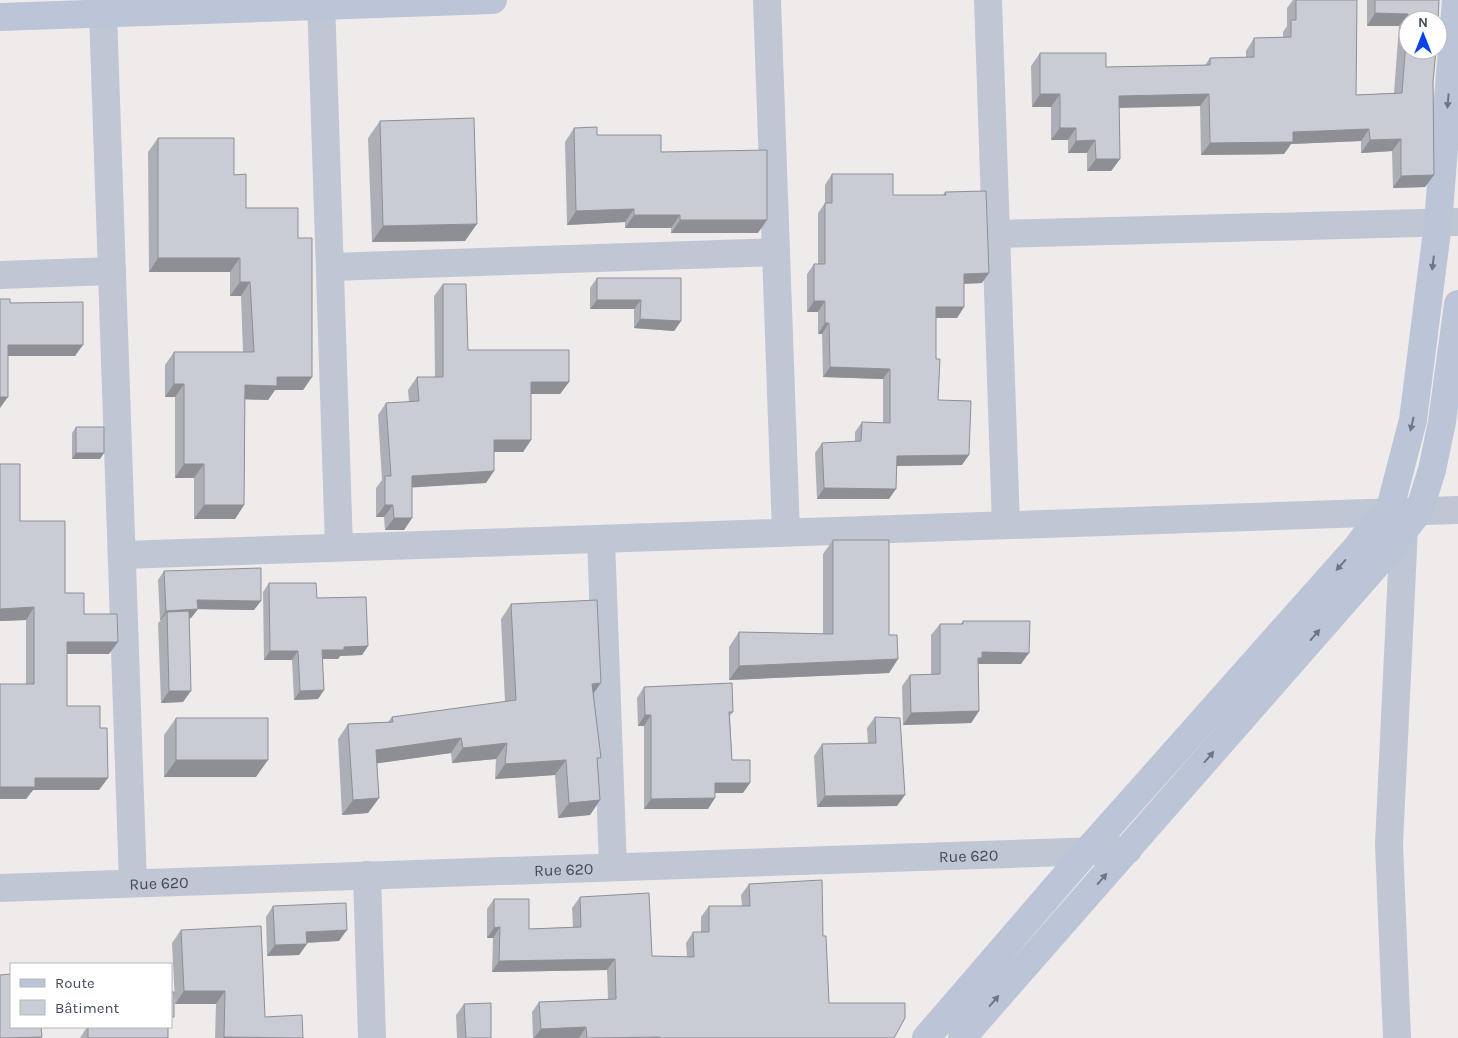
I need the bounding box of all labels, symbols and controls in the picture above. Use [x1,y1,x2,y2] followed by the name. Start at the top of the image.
[1398,10,1448,60] north arrow
[1418,14,1428,31] text: N
[1444,93,1452,109] one-way arrow
[1429,255,1437,271] one-way arrow
[1408,416,1416,431] one-way arrow
[1336,558,1347,571] one-way arrow
[1310,628,1321,641] one-way arrow
[1203,751,1214,764] one-way arrow
[938,845,999,866] street label: Rue 620
[534,859,594,880] street label: Rue 620
[129,872,189,893] street label: Rue 620
[1096,873,1107,886] one-way arrow
[10,963,172,1028] legend
[55,974,95,992] text: Route
[989,995,1000,1008] one-way arrow
[55,999,119,1017] text: Bâtiment

